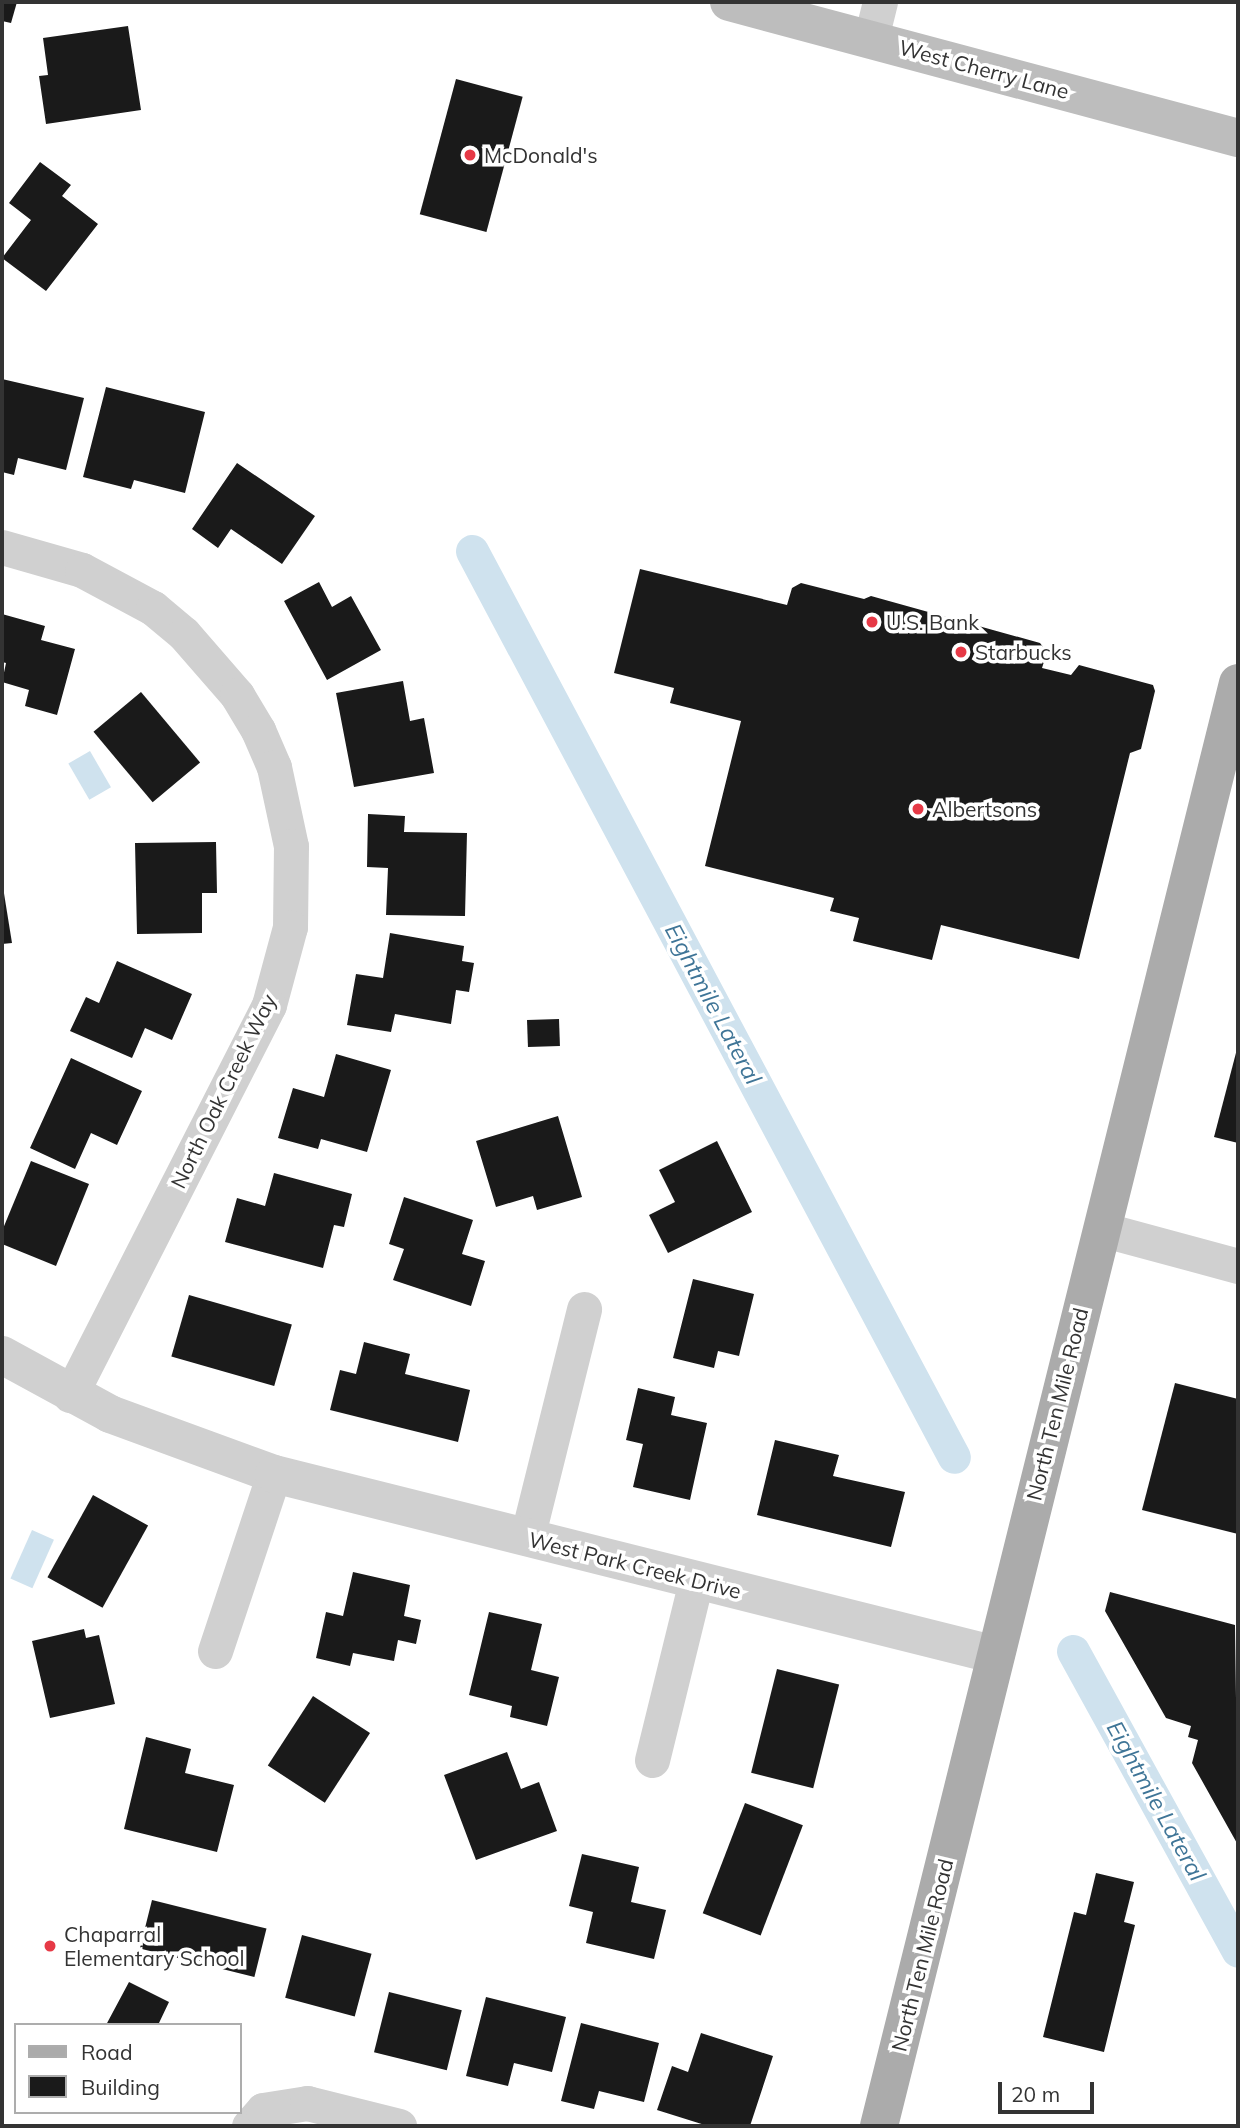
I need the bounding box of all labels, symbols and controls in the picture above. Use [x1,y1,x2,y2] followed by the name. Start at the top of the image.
[896,34,1072,104] street label: West Cherry Lane
[484,142,598,168] place label: McDonald's
[462,147,478,163] marker: McDonald's
[886,609,979,635] place label: U.S. Bank
[864,614,880,630] marker: U.S. Bank
[975,639,1072,665] place label: Starbucks
[953,644,969,660] marker: Starbucks
[932,796,1037,822] place label: Albertsons
[910,801,926,817] marker: Albertsons
[659,919,767,1089] water label: Eightmile Lateral
[165,990,281,1192] street label: North Oak Creek Way
[1021,1305,1093,1503] street label: North Ten Mile Road
[526,1526,744,1604] street label: West Park Creek Drive
[1101,1716,1211,1886] water label: Eightmile Lateral
[886,1856,958,2054] street label: North Ten Mile Road
[64,1921,245,1971] place label: Chaparral Elementary School
[42,1938,58,1954] marker: Chaparral Elementary School
[14,2023,242,2114] legend
[81,2039,132,2065] text: Road
[1002,2068,1098,2112] scale bar
[81,2074,160,2100] text: Building
[1011,2081,1060,2107] text: 20 m

